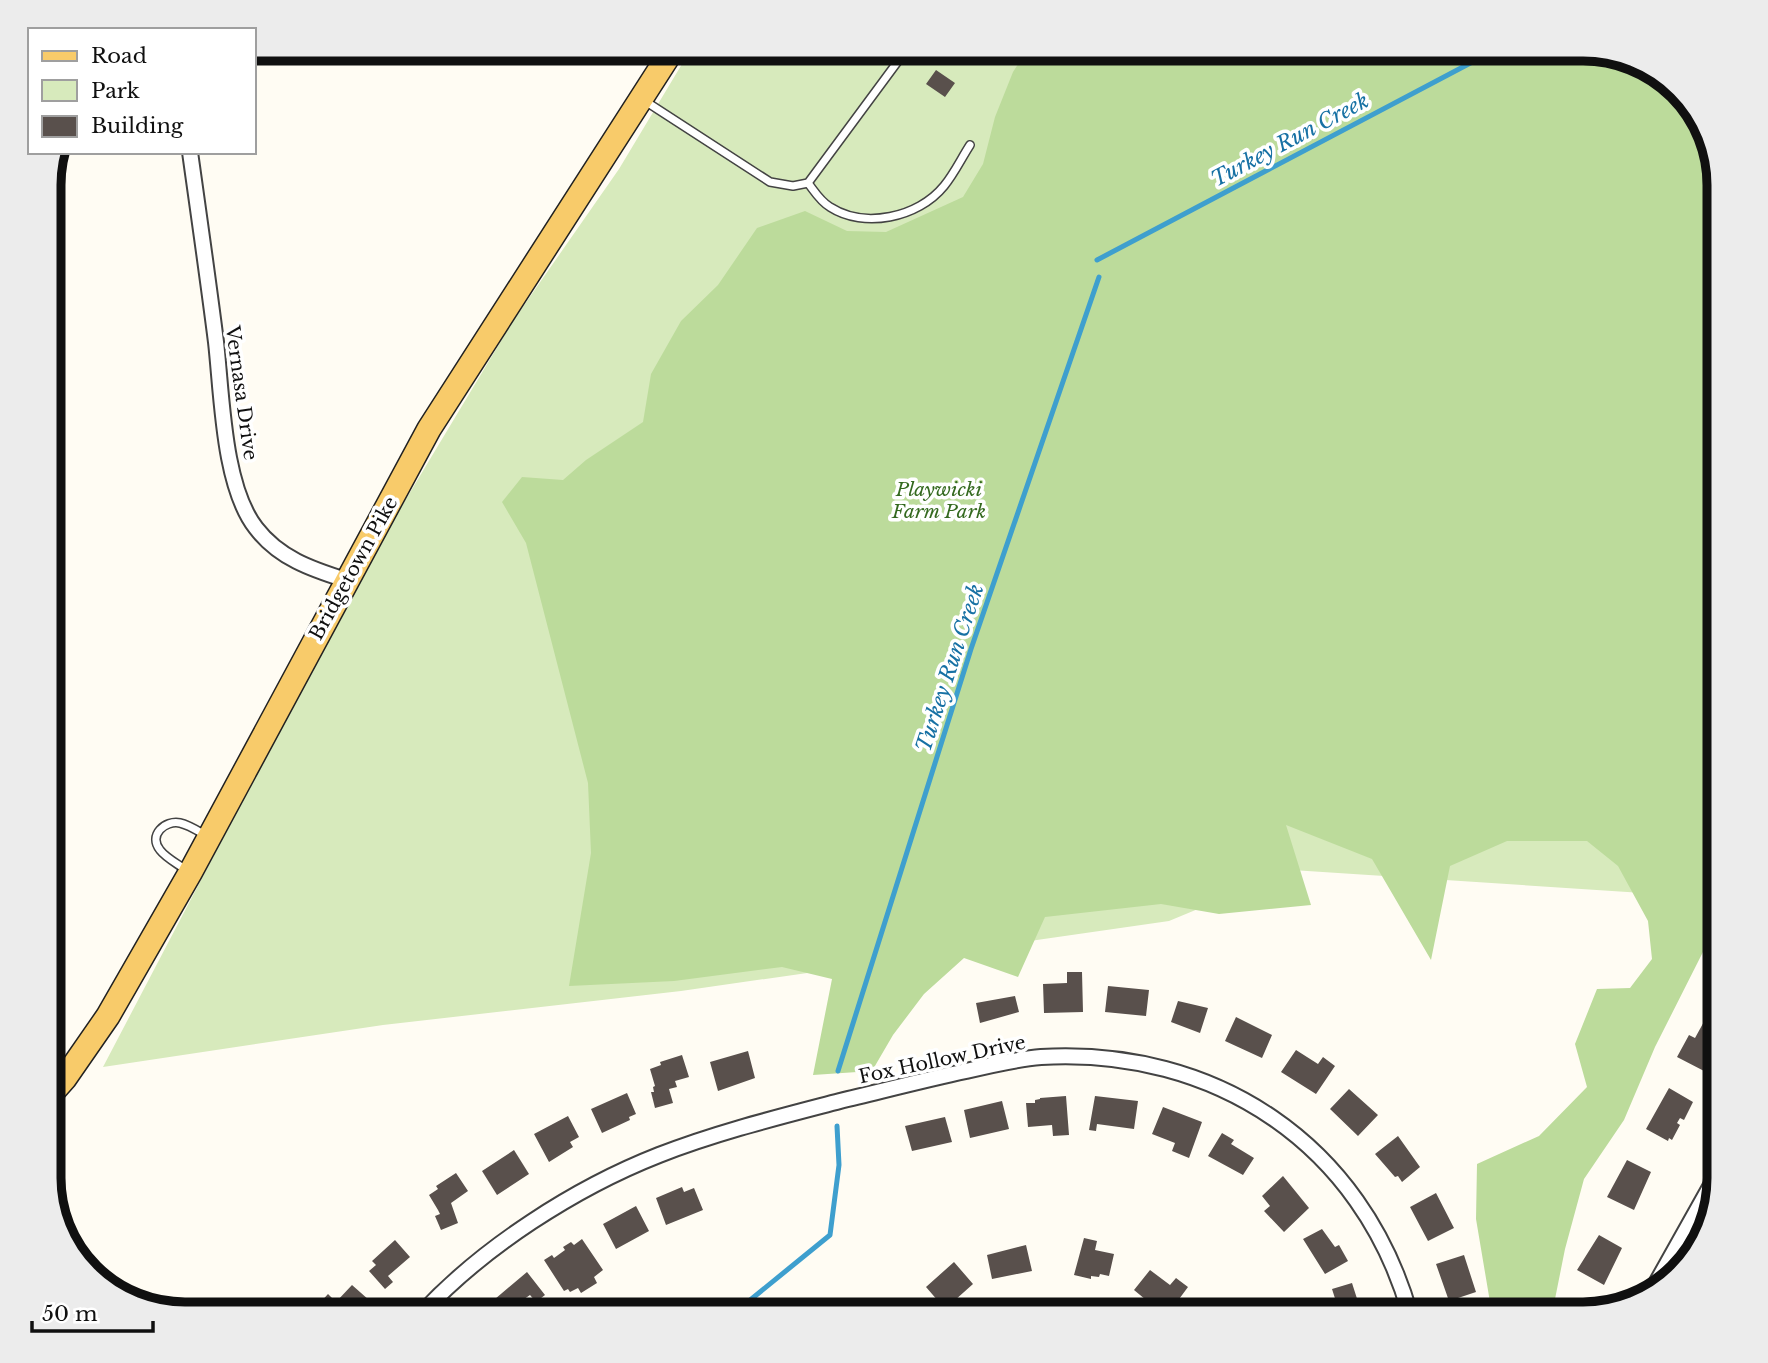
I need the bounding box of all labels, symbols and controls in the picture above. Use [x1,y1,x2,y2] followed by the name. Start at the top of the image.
[28,28,256,154] legend
[91,43,147,69] text: Road
[91,78,140,104] text: Park
[1207,87,1373,193] water label: Turkey Run Creek
[91,113,184,139] text: Building
[221,323,262,462] street label: Vernasa Drive
[891,478,986,523] park label: Playwicki Farm Park
[304,492,402,644] street label: Bridgetown Pike
[911,581,989,755] water label: Turkey Run Creek
[857,1031,1028,1088] street label: Fox Hollow Drive
[32,1290,152,1334] scale bar
[42,1301,98,1327] text: 50 m

